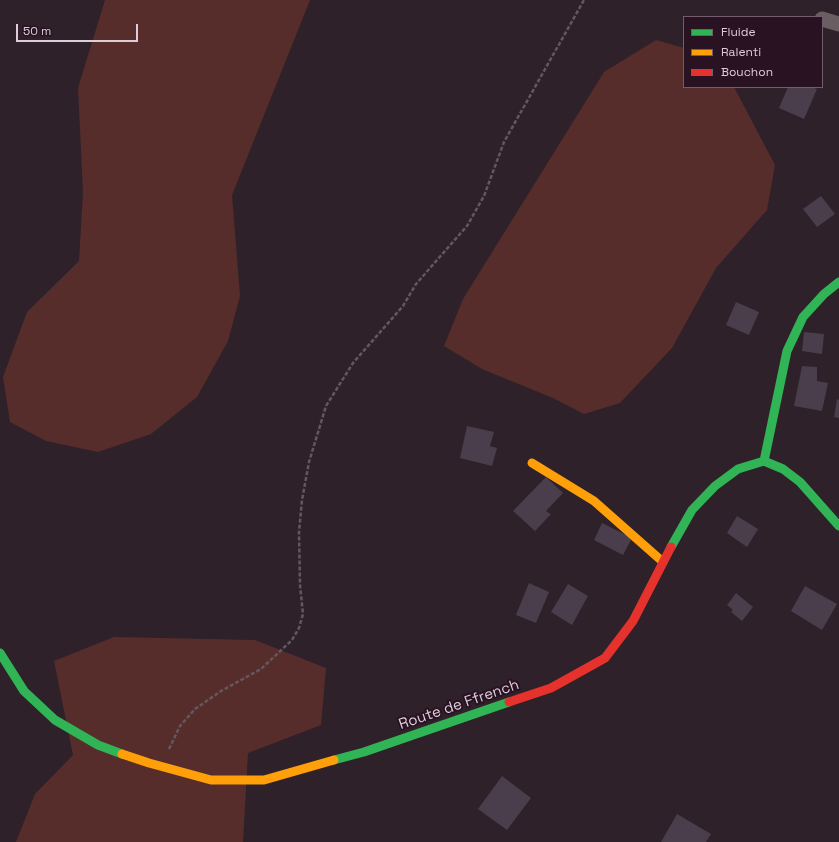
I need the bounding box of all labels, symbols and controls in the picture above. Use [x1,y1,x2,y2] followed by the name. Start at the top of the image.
[18,16,140,42] scale bar
[683,16,823,88] legend
[23,23,51,39] text: 50 m
[721,24,756,40] text: Fluide
[721,44,761,60] text: Ralenti
[721,64,773,80] text: Bouchon
[396,676,522,734] street label: Route de Ffrench

